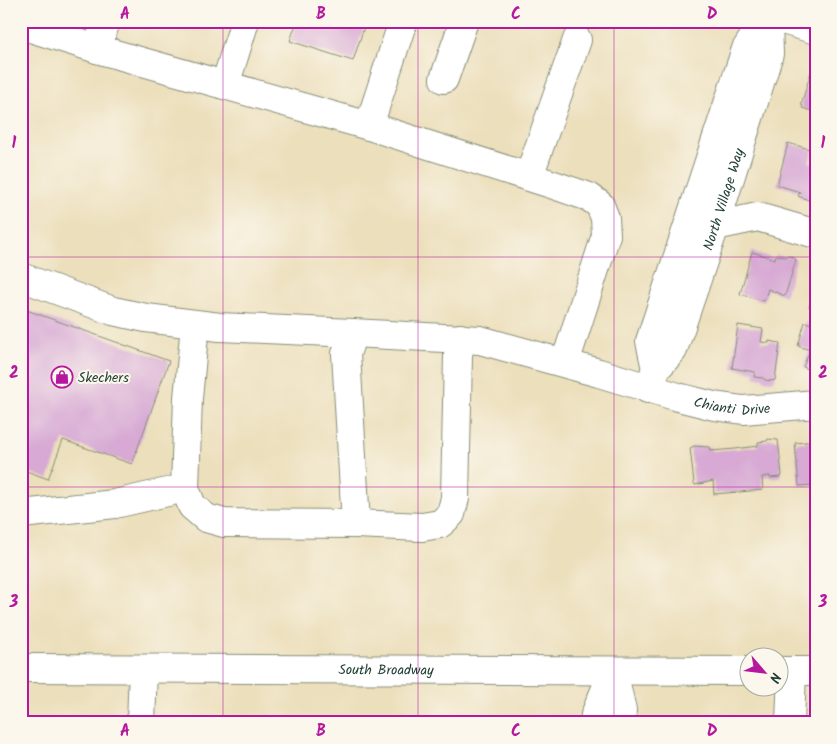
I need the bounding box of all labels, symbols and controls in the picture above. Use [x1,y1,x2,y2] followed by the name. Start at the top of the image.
[120,2,130,27] text: A
[316,2,326,27] text: B
[511,2,521,27] text: C
[707,2,718,27] text: D
[12,131,17,156] text: 1
[821,131,826,156] text: 1
[698,145,751,253] street label: North Village Way
[9,361,19,386] text: 2
[818,361,828,386] text: 2
[50,365,74,389] shop icon: Skechers
[78,367,129,389] place label: Skechers
[691,391,772,422] street label: Chianti Drive
[9,590,19,615] text: 3
[818,590,828,615] text: 3
[740,646,790,696] north arrow
[338,659,434,682] street label: South Broadway
[763,669,786,687] text: N
[120,719,130,744] text: A
[316,719,326,744] text: B
[511,719,521,744] text: C
[707,719,718,744] text: D

